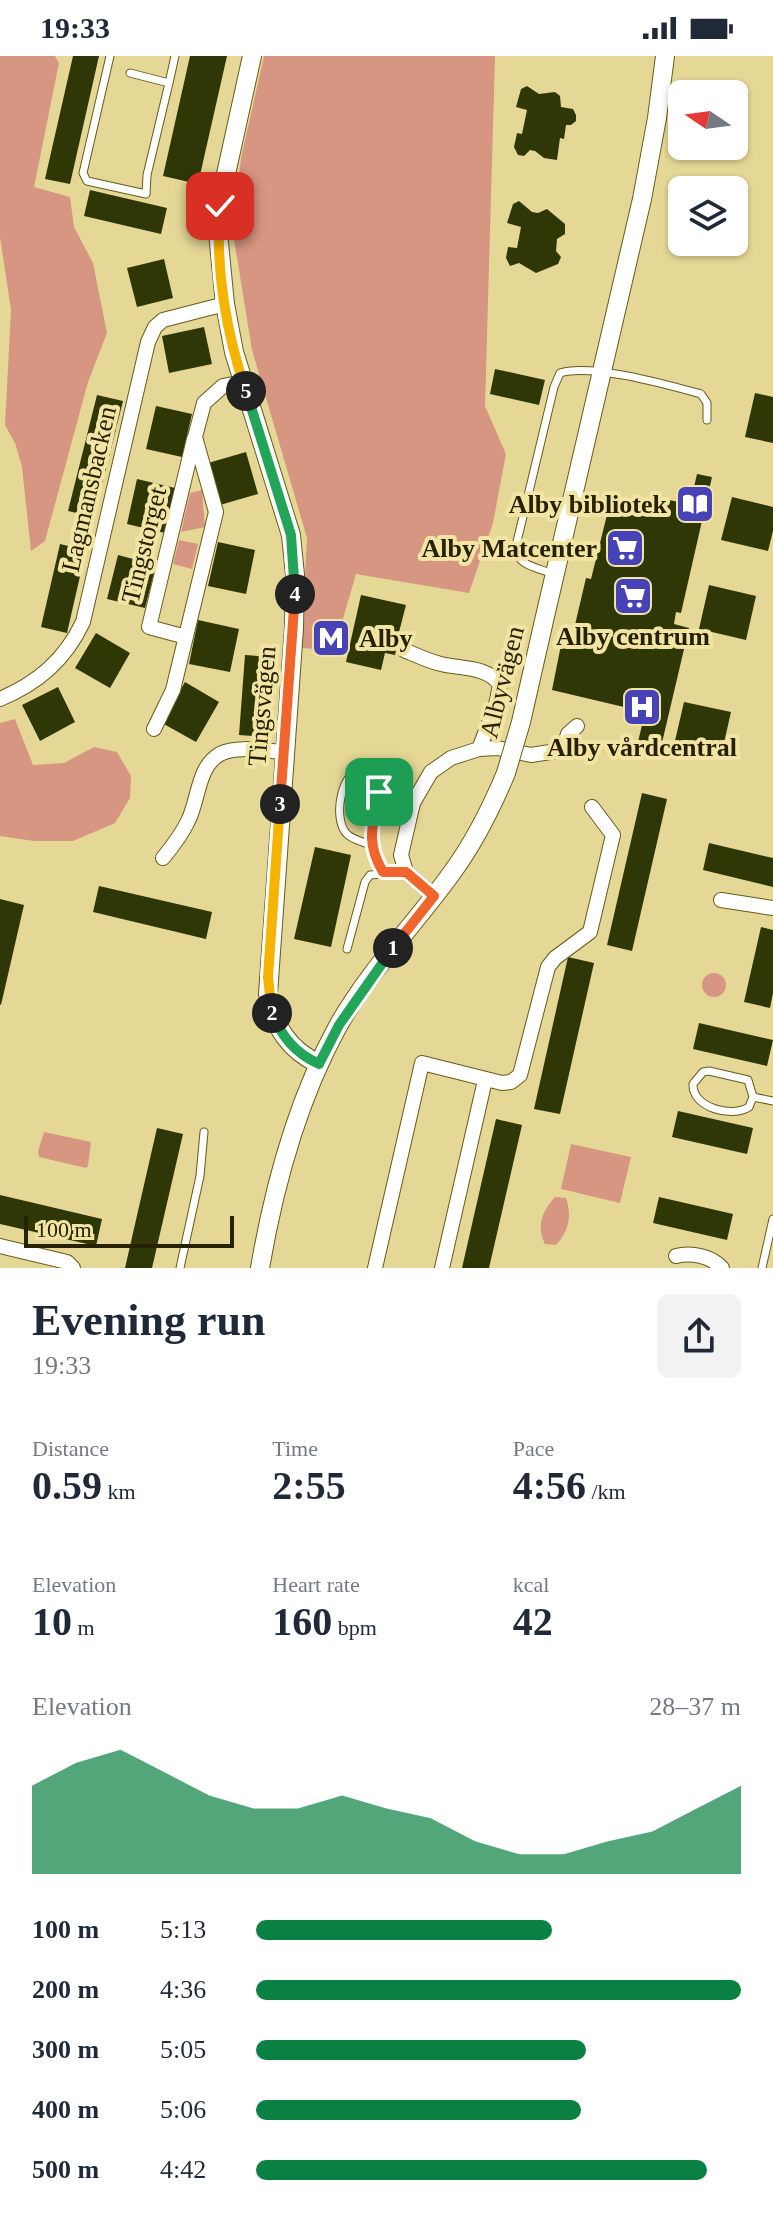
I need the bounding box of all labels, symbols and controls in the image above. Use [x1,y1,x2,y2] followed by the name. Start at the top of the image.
[40,11,110,44] text: 19:33
[668,80,748,160] north arrow
[668,80,748,256] map controls
[186,172,254,240] pin
[668,176,748,256] button: layers
[198,184,242,228] icon: check
[226,371,266,411] pin: 5
[241,378,252,403] text: 5
[56,403,122,575] street label: Lagmansbacken
[116,483,173,606] street label: Tingstorget
[674,483,716,525] library icon: Alby bibliotek
[509,490,668,519] place label: Alby bibliotek
[604,527,646,569] supermarket icon: Alby Matcenter
[422,534,597,563] place label: Alby Matcenter
[275,574,315,614] pin: 4
[612,575,654,617] supermarket icon: Alby centrum
[290,581,301,606] text: 4
[310,617,352,659] metro station icon: Alby
[556,622,710,651] place label: Alby centrum
[474,623,530,741] street label: Albyvägen
[359,624,412,653] place label: Alby
[242,645,282,767] street label: Tingsvägen
[621,686,663,728] hospital icon: Alby vårdcentral
[547,733,737,762] place label: Alby vårdcentral
[345,758,413,826] pin
[357,770,401,814] icon: arrive
[260,784,300,824] pin: 3
[275,791,286,816] text: 3
[373,928,413,968] pin: 1
[388,935,399,960] text: 1
[252,993,292,1033] pin: 2
[267,1000,278,1025] text: 2
[24,1212,234,1248] scale bar
[36,1217,92,1242] text: 100 m
[657,1294,741,1378] button: share
[32,1296,266,1345] text: Evening run
[32,1351,91,1380] text: 19:33
[32,1436,109,1461] text: Distance
[272,1436,318,1461] text: Time
[513,1436,554,1461] text: Pace
[32,1463,102,1508] text: 0.59
[272,1463,346,1508] text: 2:55
[513,1463,586,1508] text: 4:56
[102,1479,136,1504] text: km
[586,1479,626,1504] text: /km
[32,1572,116,1597] text: Elevation
[272,1572,360,1597] text: Heart rate
[513,1572,549,1597] text: kcal
[32,1599,72,1644] text: 10
[272,1599,332,1644] text: 160
[513,1599,553,1644] text: 42
[72,1615,95,1640] text: m
[332,1615,377,1640] text: bpm
[32,1692,132,1721] text: Elevation
[649,1692,741,1721] text: 28–37 m
[32,1915,99,1944] text: 100 m
[160,1915,206,1944] text: 5:13
[32,1975,99,2004] text: 200 m
[160,1975,206,2004] text: 4:36
[32,2035,99,2064] text: 300 m
[160,2035,206,2064] text: 5:05
[32,2095,99,2124] text: 400 m
[160,2095,206,2124] text: 5:06
[32,2155,99,2184] text: 500 m
[160,2155,206,2184] text: 4:42

